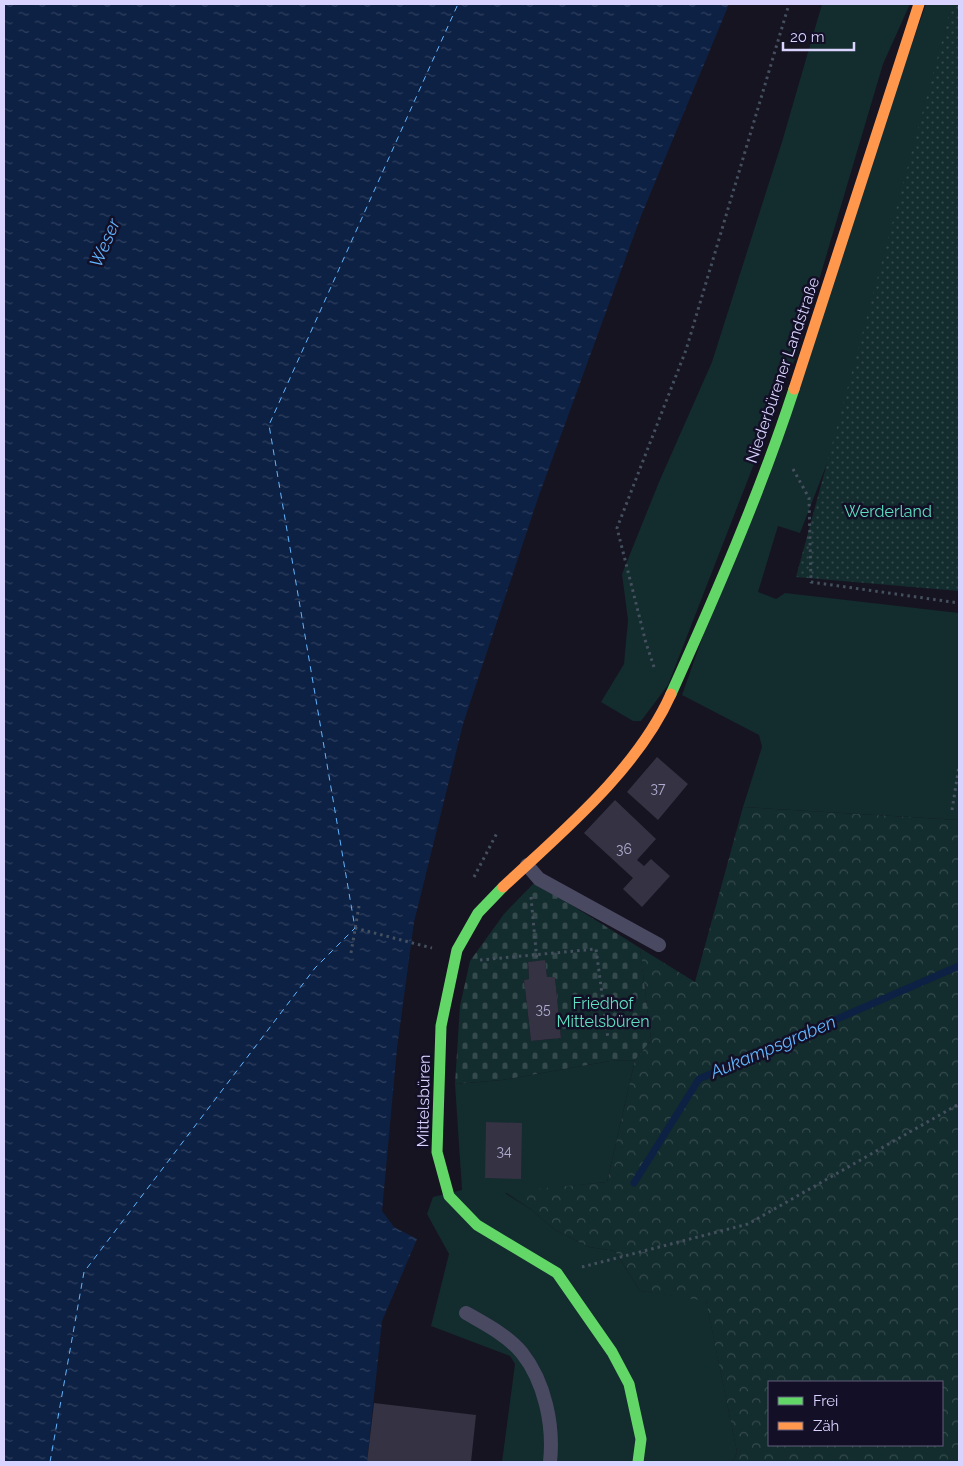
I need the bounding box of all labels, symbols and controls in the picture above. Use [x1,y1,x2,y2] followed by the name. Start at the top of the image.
[783,20,854,52] scale bar
[790,28,825,46] text: 20 m
[85,215,124,270] water label: Weser
[742,275,823,466] street label: Niederbürener Landstraße
[844,502,932,521] park label: Werderland
[651,780,666,796] house number: 37
[616,841,632,857] house number: 36
[556,994,650,1031] park label: Friedhof Mittelsbüren
[535,1001,551,1017] house number: 35
[706,1011,839,1083] water label: Aukampsgraben
[413,1054,434,1148] street label: Mittelsbüren
[496,1143,512,1159] house number: 34
[768,1381,943,1446] legend
[813,1392,838,1410] text: Frei
[813,1417,839,1435] text: Zäh

